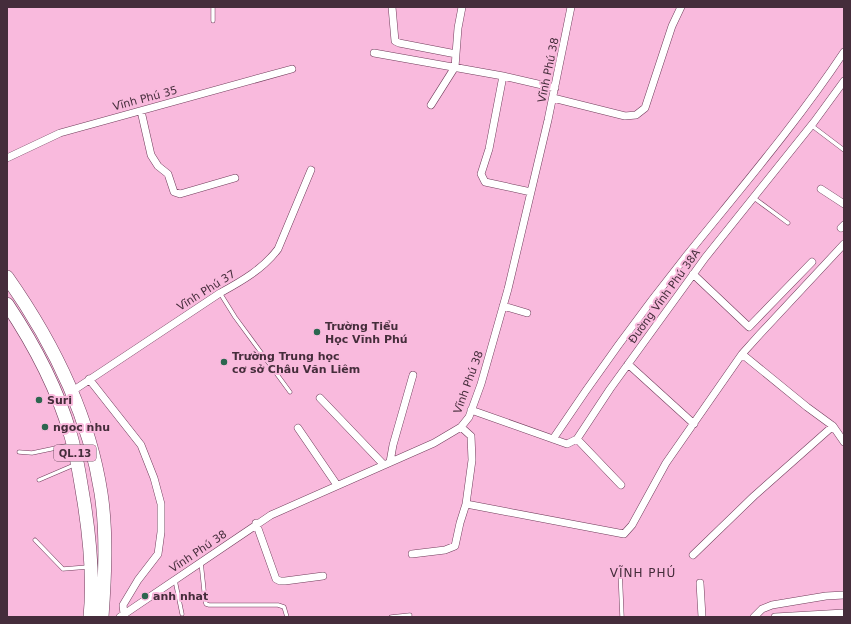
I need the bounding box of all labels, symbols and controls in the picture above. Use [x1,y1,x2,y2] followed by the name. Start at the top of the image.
[535,36,562,104] street label: Vĩnh Phú 38
[112,84,179,113] street label: Vĩnh Phú 35
[626,246,703,346] street label: Đường Vĩnh Phú 38A
[175,267,238,313] street label: Vĩnh Phú 37
[325,320,408,346] place label: Trường Tiểu Học Vĩnh Phú
[312,327,322,337] marker: Trường Tiểu Học Vĩnh Phú
[451,349,486,415] street label: Vĩnh Phú 38
[232,350,360,376] place label: Trường Trung học cơ sở Châu Văn Liêm
[219,357,229,367] marker: Trường Trung học cơ sở Châu Văn Liêm
[47,394,72,407] place label: Suri
[34,395,44,405] marker: Suri
[53,421,110,434] place label: ngoc nhu
[40,422,50,432] marker: ngoc nhu
[54,445,96,461] road number: QL.13
[167,528,229,575] street label: Vĩnh Phú 38
[610,565,676,580] district label: VĨNH PHÚ
[153,590,208,603] place label: anh nhat
[140,591,150,601] marker: anh nhat

